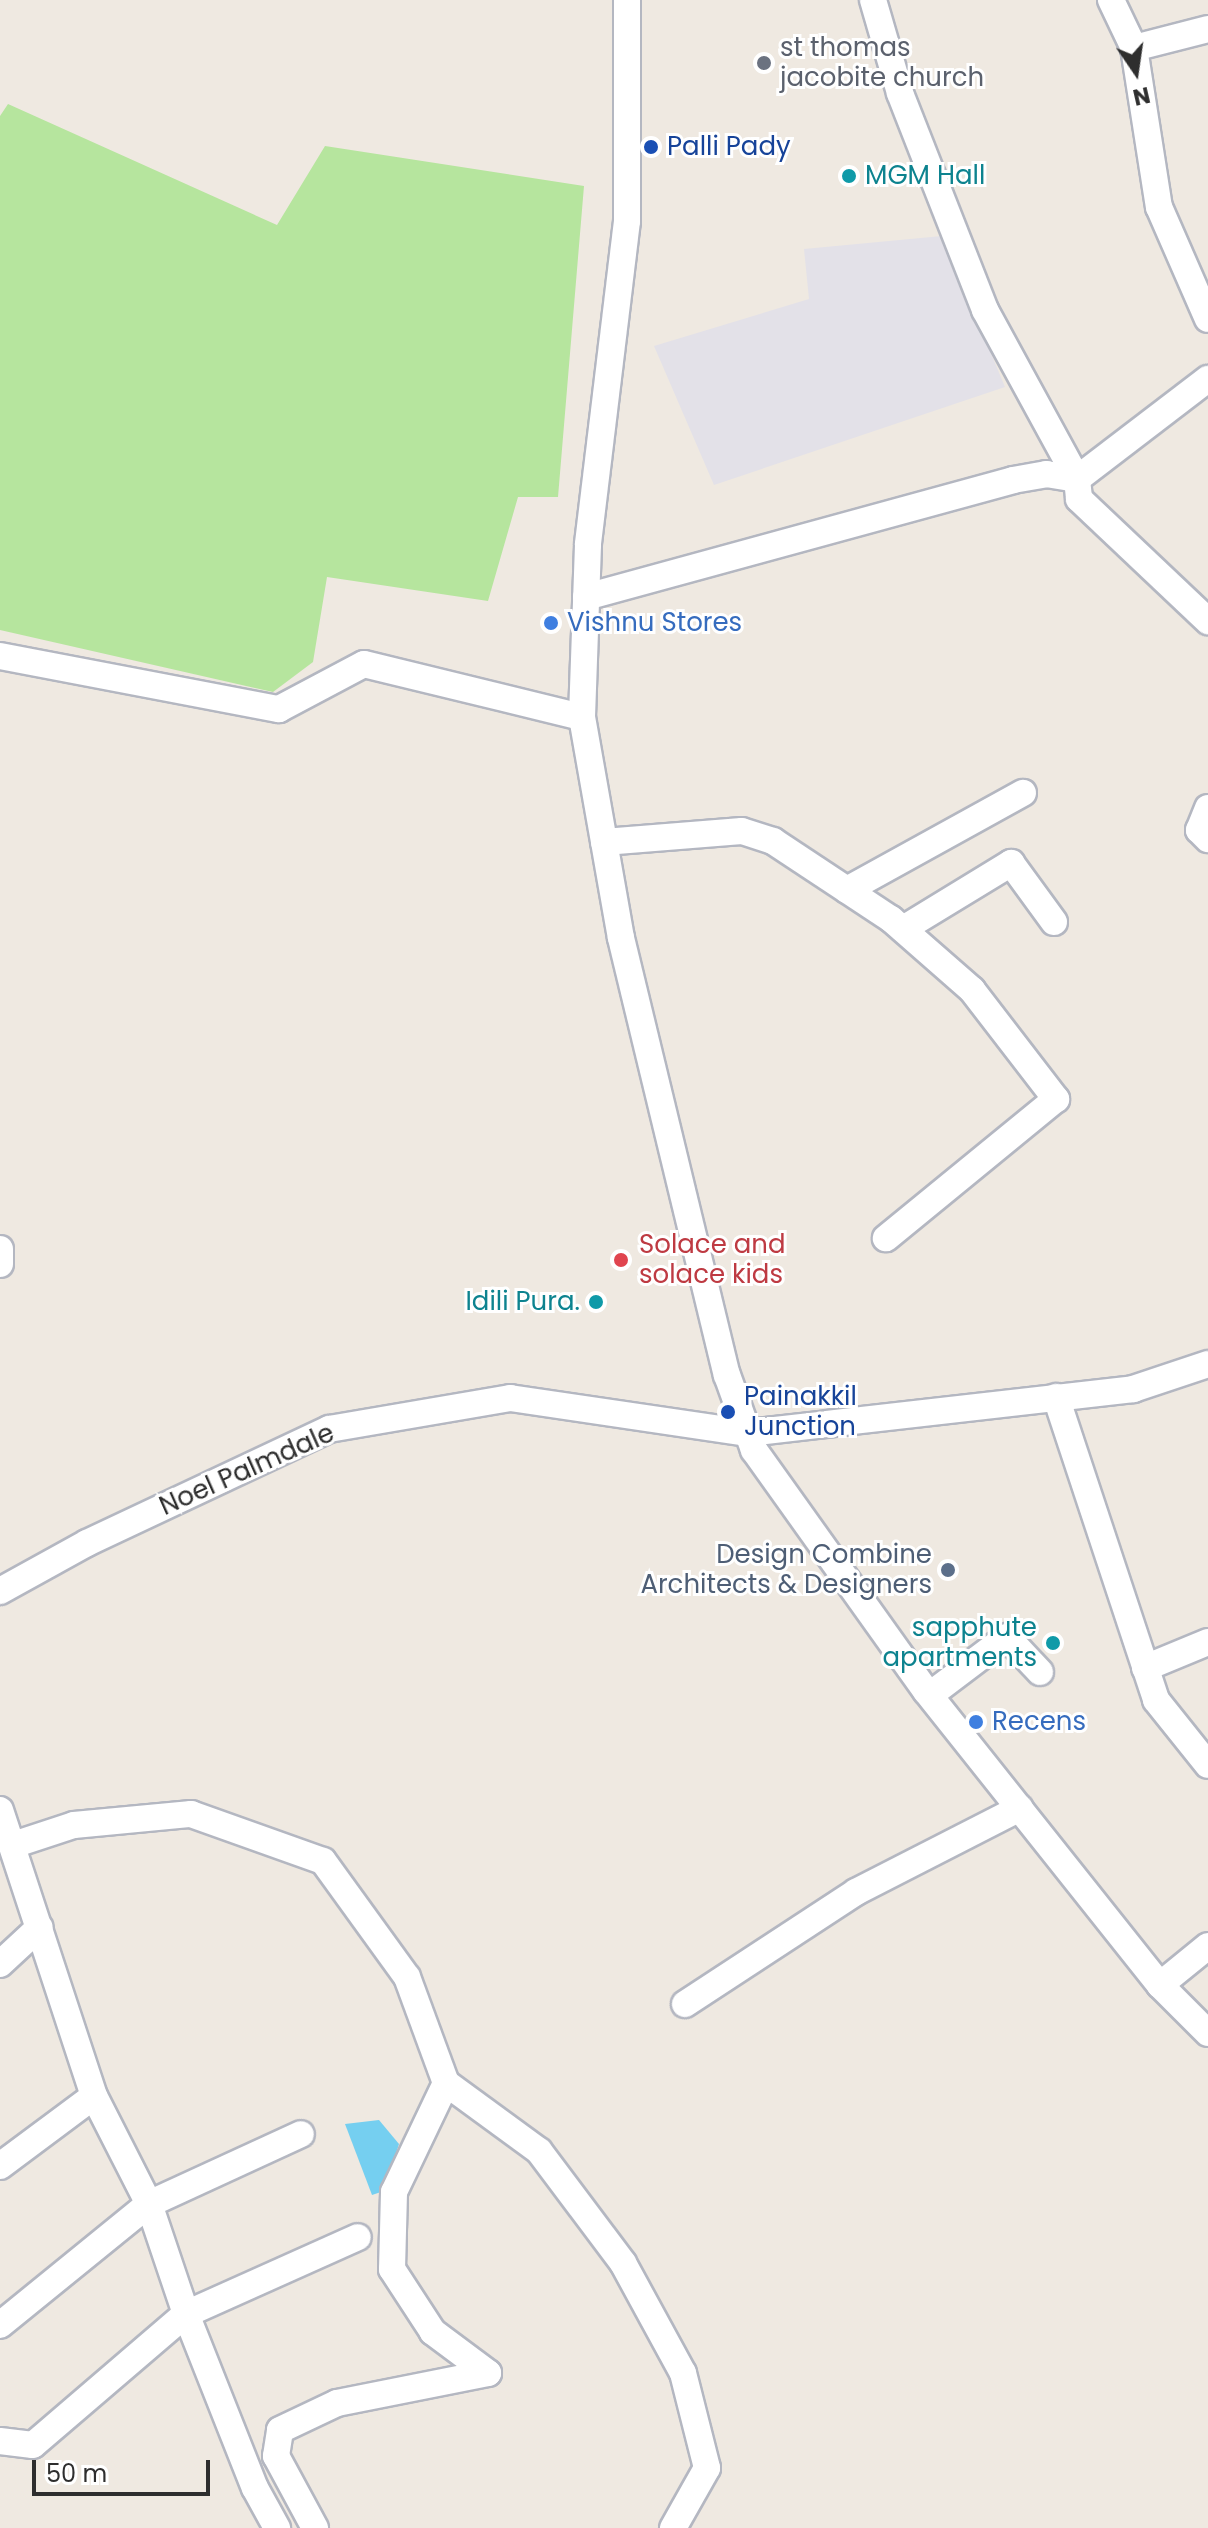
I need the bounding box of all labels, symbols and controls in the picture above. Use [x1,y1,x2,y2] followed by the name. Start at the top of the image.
[780,32,984,94] place label: st thomas jacobite church
[1096,32,1176,112] north arrow
[755,54,773,72] marker: st thomas jacobite church
[1130,79,1153,113] text: N
[667,131,791,163] place label: Palli Pady
[642,138,660,156] marker: Palli Pady
[865,160,985,192] place label: MGM Hall
[840,167,858,185] marker: MGM Hall
[567,607,742,639] place label: Vishnu Stores
[542,614,560,632] marker: Vishnu Stores
[639,1229,786,1290] place label: Solace and solace kids
[610,1249,632,1271] marker: Solace and solace kids
[465,1286,580,1318] place label: Idili Pura.
[587,1293,605,1311] marker: Idili Pura.
[744,1381,857,1442] place label: Painakkil Junction
[719,1403,737,1421] marker: Painakkil Junction
[155,1418,339,1522] street label: Noel Palmdale
[640,1539,932,1600] place label: Design Combine Architects & Designers
[939,1561,957,1579] marker: Design Combine Architects & Designers
[883,1612,1037,1674] place label: sapphute apartments
[1044,1634,1062,1652] marker: sapphute apartments
[992,1706,1086,1738] place label: Recens
[967,1713,985,1731] marker: Recens
[36,2444,214,2494] scale bar
[46,2457,107,2490] text: 50 m

